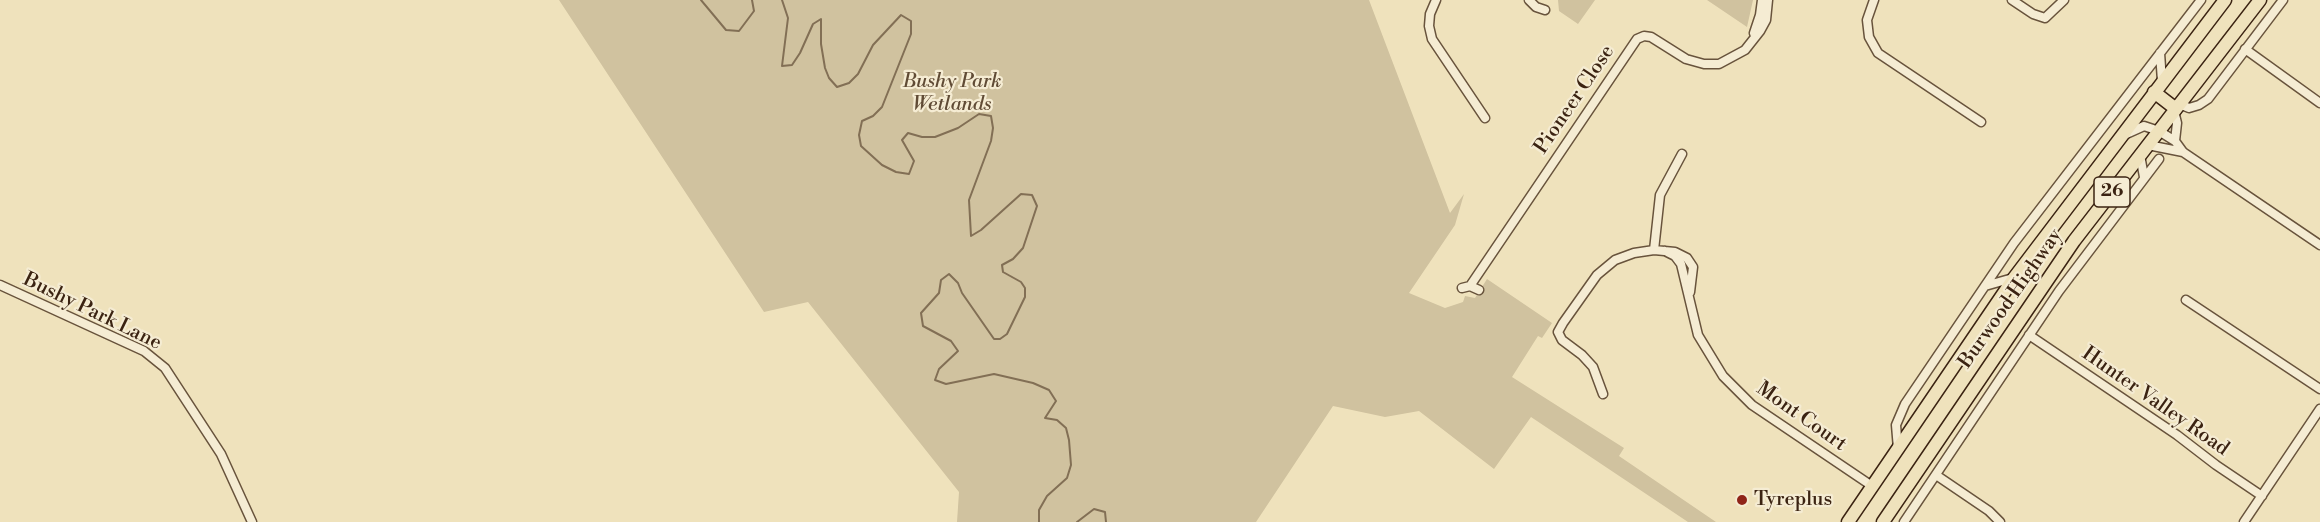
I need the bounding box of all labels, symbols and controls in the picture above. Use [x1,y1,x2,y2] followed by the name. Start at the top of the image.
[1530,41,1620,159] street label: Pioneer Close
[903,70,1001,117] park label: Bushy Park Wetlands
[2094,177,2130,207] road number: 26
[1954,225,2068,373] street label: Burwood Highway
[19,268,165,356] street label: Bushy Park Lane
[2077,342,2233,462] street label: Hunter Valley Road
[1751,377,1851,457] street label: Mont Court
[1754,488,1832,512] place label: Tyreplus
[1735,493,1749,507] marker: Tyreplus

